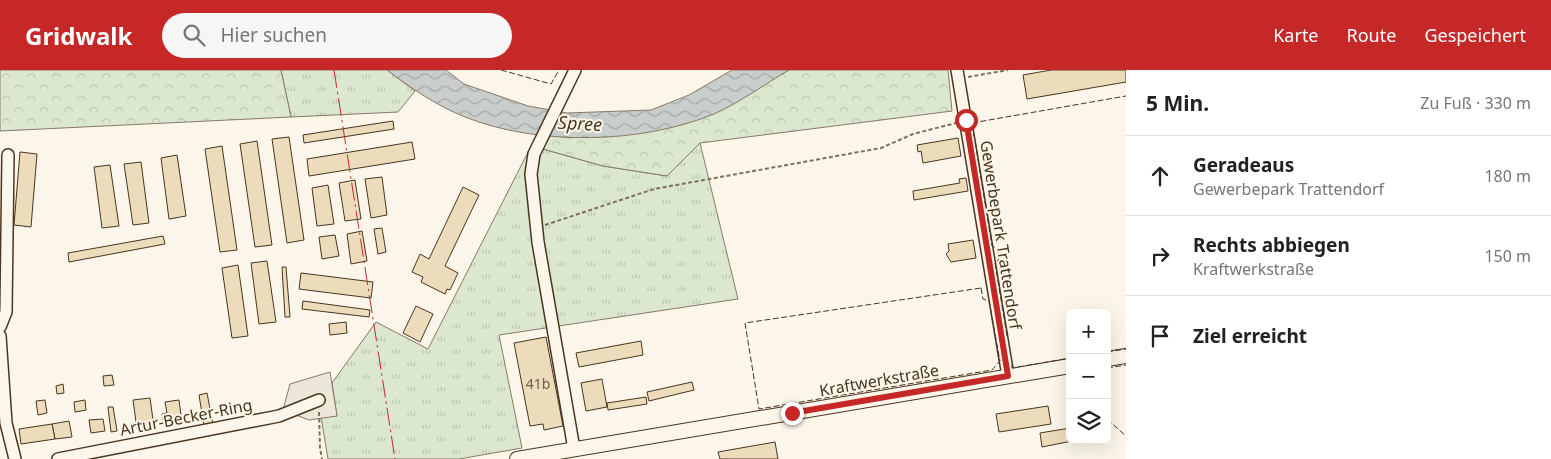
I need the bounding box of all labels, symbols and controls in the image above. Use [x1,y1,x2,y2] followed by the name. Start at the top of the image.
[162,13,512,58] search box
[25,19,132,52] text: Gridwalk
[180,21,208,49] icon: search
[220,22,327,48] text: Hier suchen
[1273,23,1319,47] text: Karte
[1347,23,1396,47] text: Route
[1424,23,1526,47] text: Gespeichert
[1146,89,1209,117] text: 5 Min.
[1420,92,1531,114] text: Zu Fuß · 330 m
[955,109,978,132] route start
[557,110,603,136] water label: Spree
[975,139,1027,333] street label: Gewerbepark Trattendorf
[1193,152,1294,178] text: Geradeaus
[1146,162,1174,190] icon: ahead
[1484,165,1531,187] text: 180 m
[1193,178,1384,200] text: Gewerbepark Trattendorf
[1193,232,1350,258] text: Rechts abbiegen
[1146,242,1174,270] icon: right
[1484,245,1531,267] text: 150 m
[1193,258,1314,280] text: Kraftwerkstraße
[1066,309,1111,444] map controls
[1066,309,1111,354] button: +
[1146,322,1174,350] icon: arrive
[1193,323,1307,349] text: Ziel erreicht
[1066,354,1111,399] button: −
[817,359,941,401] street label: Kraftwerkstraße
[526,374,550,393] house number: 41b
[118,393,254,441] street label: Artur-Becker-Ring
[1066,399,1111,444] button: layers
[781,402,804,425] route end

